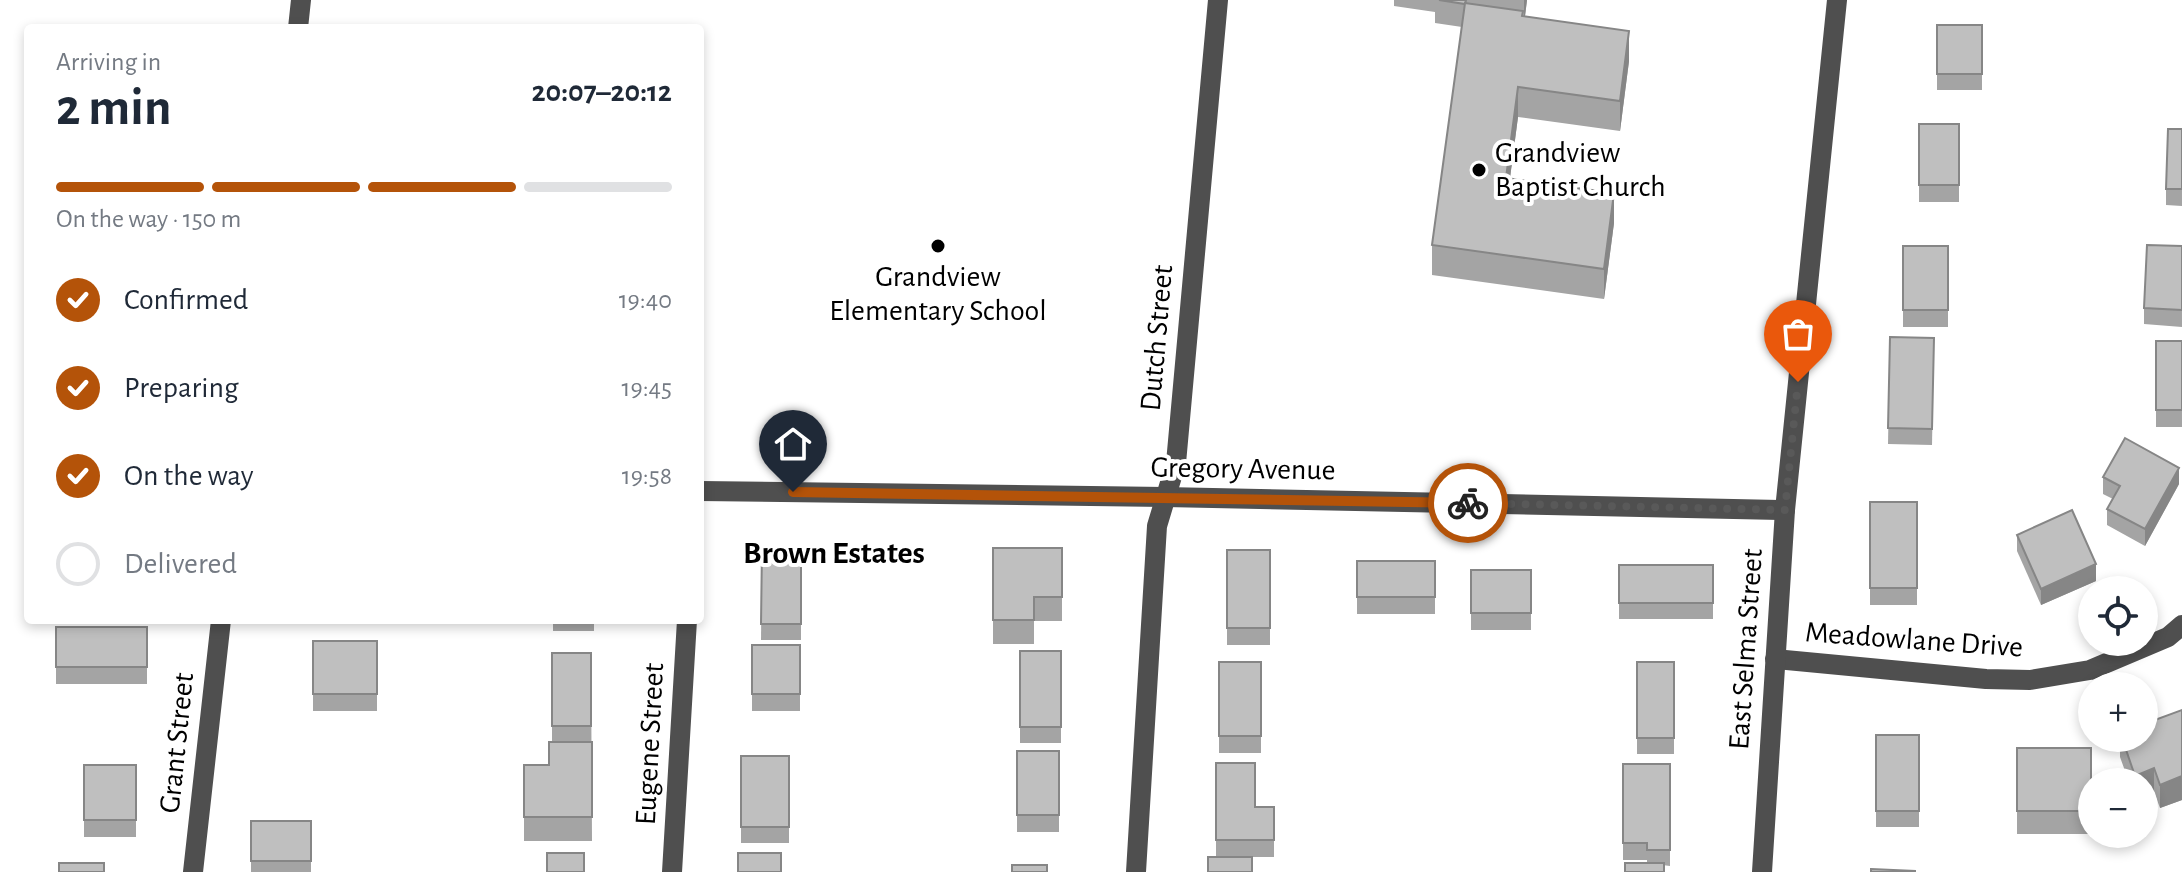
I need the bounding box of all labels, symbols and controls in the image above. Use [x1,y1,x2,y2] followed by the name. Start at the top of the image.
[56,49,161,75] text: Arriving in
[531,77,672,107] text: 20:07–20:12
[56,82,171,134] text: 2 min
[1495,138,1666,202] place label: Grandview Baptist Church
[1470,161,1488,179] marker: Grandview Baptist Church
[56,206,241,232] text: On the way · 150 m
[929,237,947,255] marker: Grandview Elementary School
[829,262,1047,326] place label: Grandview Elementary School
[1136,263,1178,412] street label: Dutch Street
[56,278,100,322] icon: check
[124,285,248,315] text: Confirmed
[619,287,672,313] text: 19:40
[1764,300,1832,382] pin
[1776,312,1820,356] icon: bag
[56,366,100,410] icon: check
[124,373,239,403] text: Preparing
[622,375,672,401] text: 19:45
[759,410,827,492] pin
[771,422,815,466] icon: home
[1150,452,1336,486] street label: Gregory Avenue
[56,454,100,498] icon: check
[124,461,253,491] text: On the way
[622,463,672,489] text: 19:58
[1428,463,1508,543] courier
[1446,481,1490,525] icon: bike
[743,537,925,569] district label: Brown Estates
[1724,547,1768,751] street label: East Selma Street
[124,549,237,579] text: Delivered
[2078,576,2158,848] map controls
[2078,576,2158,656] button: locate
[1804,617,2024,663] street label: Meadowlane Drive
[631,662,669,826] street label: Eugene Street
[155,671,199,815] street label: Grant Street
[2078,672,2158,752] button: +
[2078,768,2158,848] button: −

